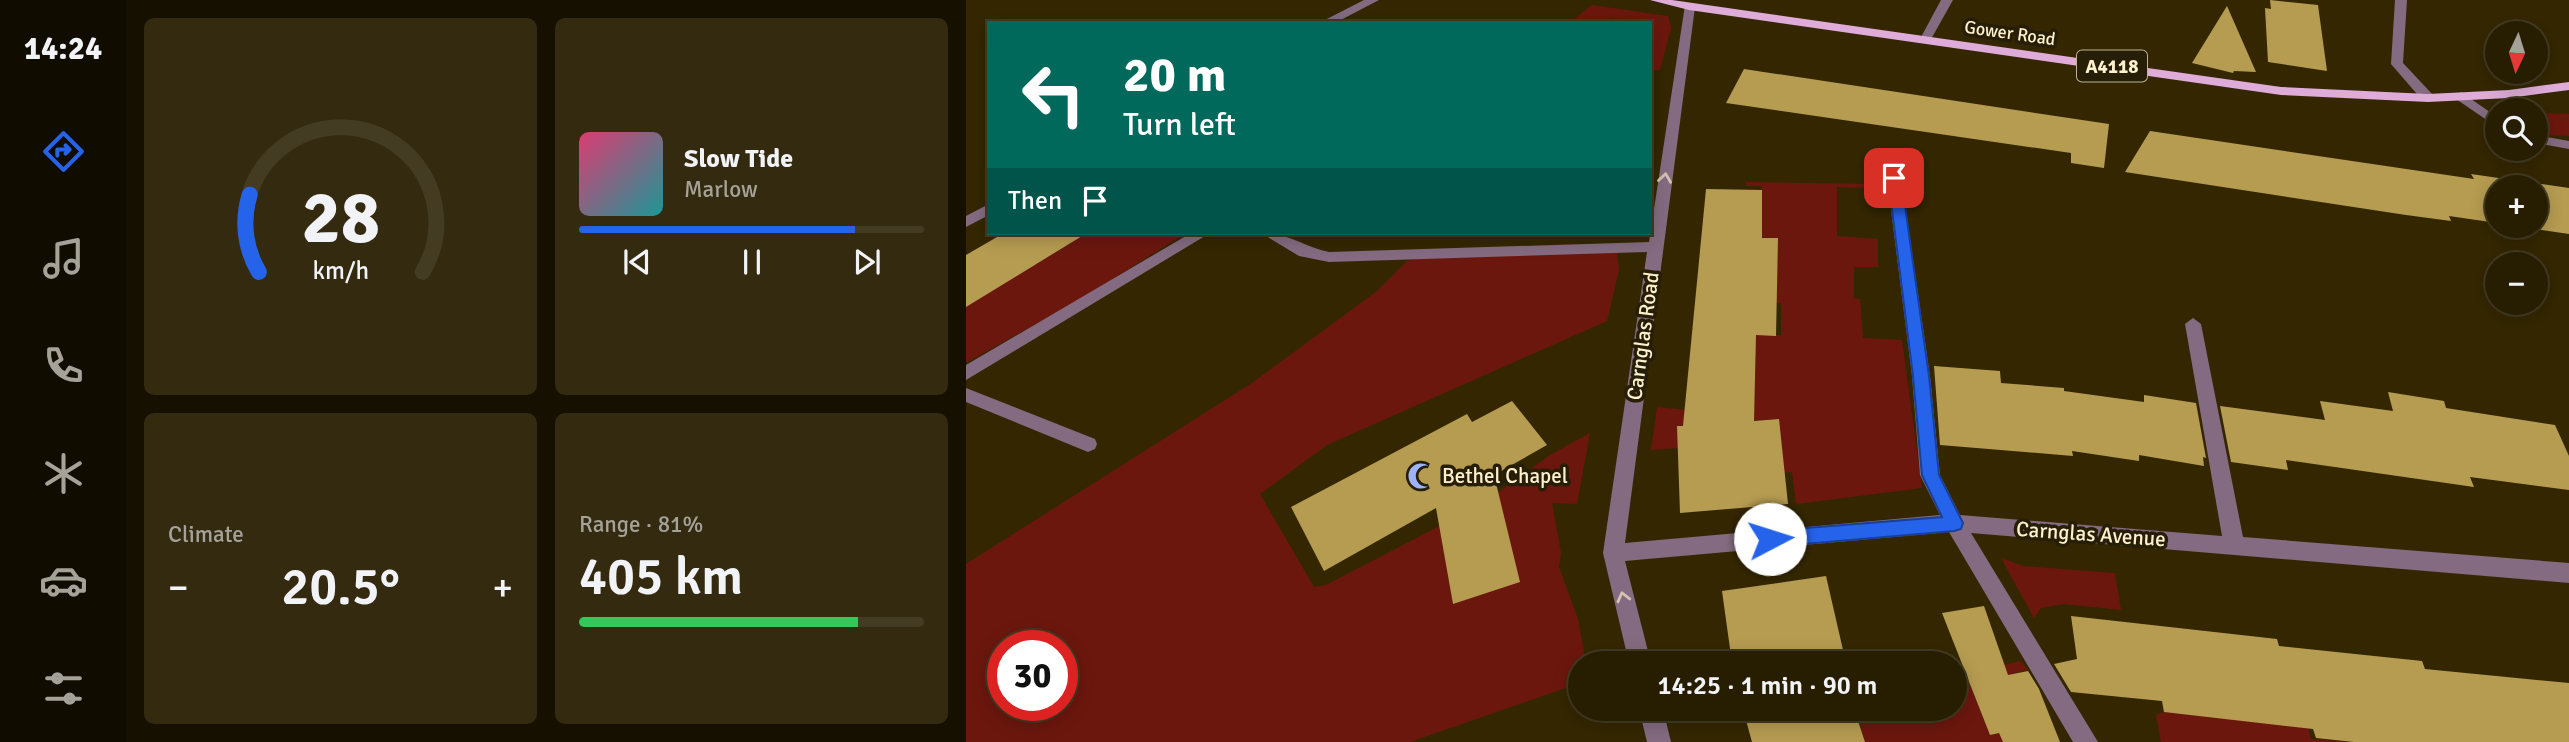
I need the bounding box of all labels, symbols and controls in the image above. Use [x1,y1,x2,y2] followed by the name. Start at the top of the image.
[1963,16,2057,50] street label: Gower Road
[2485,21,2548,84] north arrow
[2485,21,2548,315] map controls
[24,29,102,68] text: 14:24
[1123,45,1226,105] text: 20 m
[1008,49,1099,140] icon: left
[2077,50,2147,82] road number: A4118
[2485,98,2548,161] button: search
[1123,105,1236,144] text: Turn left
[39,127,88,176] icon: directions
[684,143,793,175] text: Slow Tide
[1864,148,1924,208] pin
[1875,159,1913,197] icon: arrive
[1657,172,1672,184] one-way arrow
[301,175,380,264] text: 28
[684,175,758,204] text: Marlow
[2485,175,2548,238] button: +
[1076,182,1114,220] icon: arrive
[1008,185,1062,217] text: Then
[39,234,88,283] icon: music
[618,243,656,281] icon: previous
[733,243,771,281] icon: pause
[848,243,886,281] icon: next
[2485,252,2548,315] button: −
[312,255,369,286] text: km/h
[1621,270,1665,402] street label: Carnglas Road
[39,341,88,390] icon: phone
[39,449,88,498] icon: climate
[1406,461,1436,491] mosque icon: Bethel Chapel
[1442,463,1568,489] place label: Bethel Chapel
[1733,502,1807,576] position arrow
[579,510,703,539] text: Range · 81%
[2015,516,2167,552] street label: Carnglas Avenue
[168,520,244,549] text: Climate
[579,545,743,609] text: 405 km
[281,555,400,619] text: 20.5°
[39,556,88,605] icon: car
[168,564,189,611] text: −
[492,564,513,611] text: +
[1617,591,1632,603] one-way arrow
[987,630,1078,721] speed limit sign: 30
[39,664,88,713] icon: filters
[1658,670,1877,702] text: 14:25 · 1 min · 90 m

